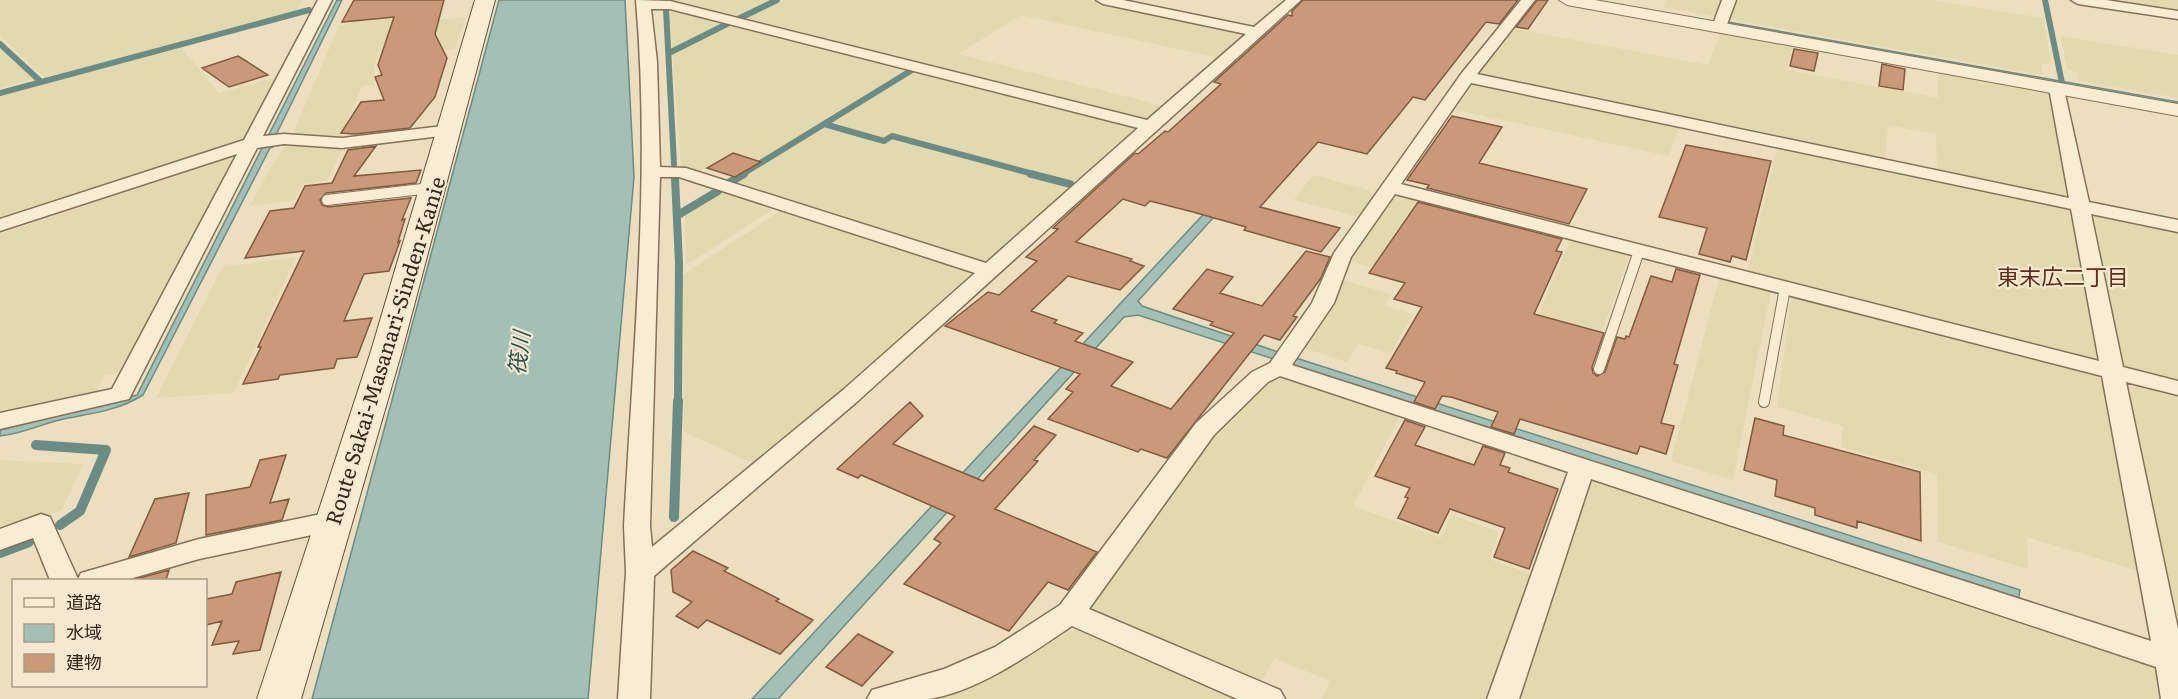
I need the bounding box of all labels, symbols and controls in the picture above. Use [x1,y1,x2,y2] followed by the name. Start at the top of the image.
[316,172,451,528] street label: Route Sakai-Masanari-Sinden-Kanie
[1997,259,2129,292] district label: 東末広二丁目
[498,327,537,377] water label: 筏川
[12,579,207,687] legend
[66,588,102,615] text: 道路
[66,618,102,645] text: 水域
[66,648,102,675] text: 建物

